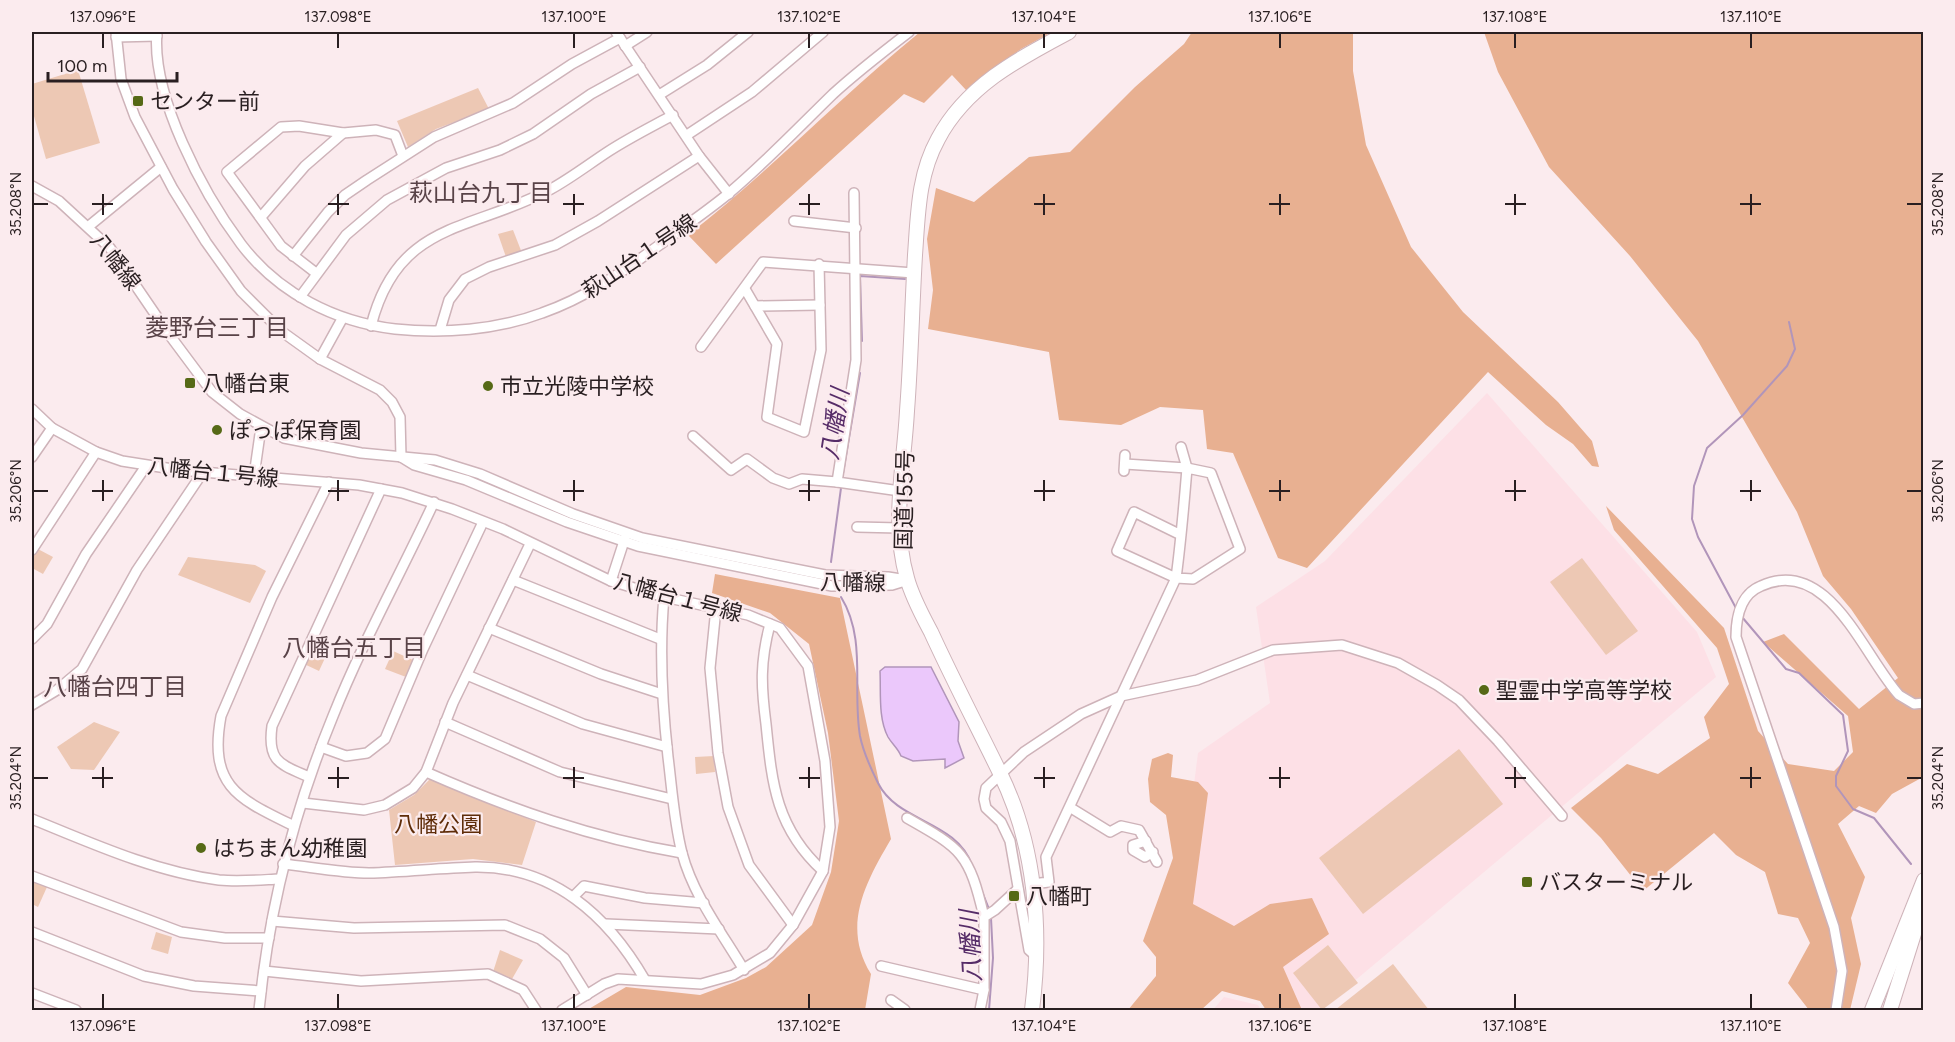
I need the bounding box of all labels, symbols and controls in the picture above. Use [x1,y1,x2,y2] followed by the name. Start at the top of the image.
[70,8,136,26] text: 137.096°E
[304,8,372,26] text: 137.098°E
[541,8,607,26] text: 137.100°E
[777,8,841,26] text: 137.102°E
[1011,8,1077,26] text: 137.104°E
[1248,8,1312,26] text: 137.106°E
[1483,8,1547,26] text: 137.108°E
[1720,8,1782,26] text: 137.110°E
[48,45,177,83] scale bar
[57,55,107,77] text: 100 m
[150,88,260,115] place label: センター前
[131,94,145,108] marker: センター前
[7,172,25,236] text: 35.208°N
[1929,172,1947,236] text: 35.208°N
[409,178,553,207] district label: 萩山台九丁目
[577,208,702,305] street label: 萩山台１号線
[85,227,147,296] street label: 八幡線
[145,313,289,342] district label: 菱野台三丁目
[202,370,290,397] place label: 八幡台東
[500,373,654,400] place label: 市立光陵中学校
[183,376,197,390] marker: 八幡台東
[481,379,495,393] marker: 市立光陵中学校
[815,383,855,462] water label: 八幡川
[229,417,361,444] place label: ぽっぽ保育園
[210,423,224,437] marker: ぽっぽ保育園
[890,450,919,550] street label: 国道155号
[146,452,280,493] street label: 八幡台１号線
[7,459,25,523] text: 35.206°N
[1929,459,1947,523] text: 35.206°N
[611,567,745,628] street label: 八幡台１号線
[820,568,886,597] street label: 八幡線
[282,633,426,662] district label: 八幡台五丁目
[43,672,187,701] district label: 八幡台四丁目
[1496,677,1672,704] place label: 聖霊中学高等学校
[1477,683,1491,697] marker: 聖霊中学高等学校
[7,746,25,810] text: 35.204°N
[1929,746,1947,810] text: 35.204°N
[394,811,482,838] park label: 八幡公園
[213,835,367,862] place label: はちまん幼稚園
[194,841,208,855] marker: はちまん幼稚園
[1539,869,1693,896] place label: バスターミナル
[1520,875,1534,889] marker: バスターミナル
[1026,883,1092,910] place label: 八幡町
[1007,889,1021,903] marker: 八幡町
[954,906,987,983] water label: 八幡川
[70,1017,136,1035] text: 137.096°E
[304,1017,372,1035] text: 137.098°E
[541,1017,607,1035] text: 137.100°E
[777,1017,841,1035] text: 137.102°E
[1011,1017,1077,1035] text: 137.104°E
[1248,1017,1312,1035] text: 137.106°E
[1483,1017,1547,1035] text: 137.108°E
[1720,1017,1782,1035] text: 137.110°E

